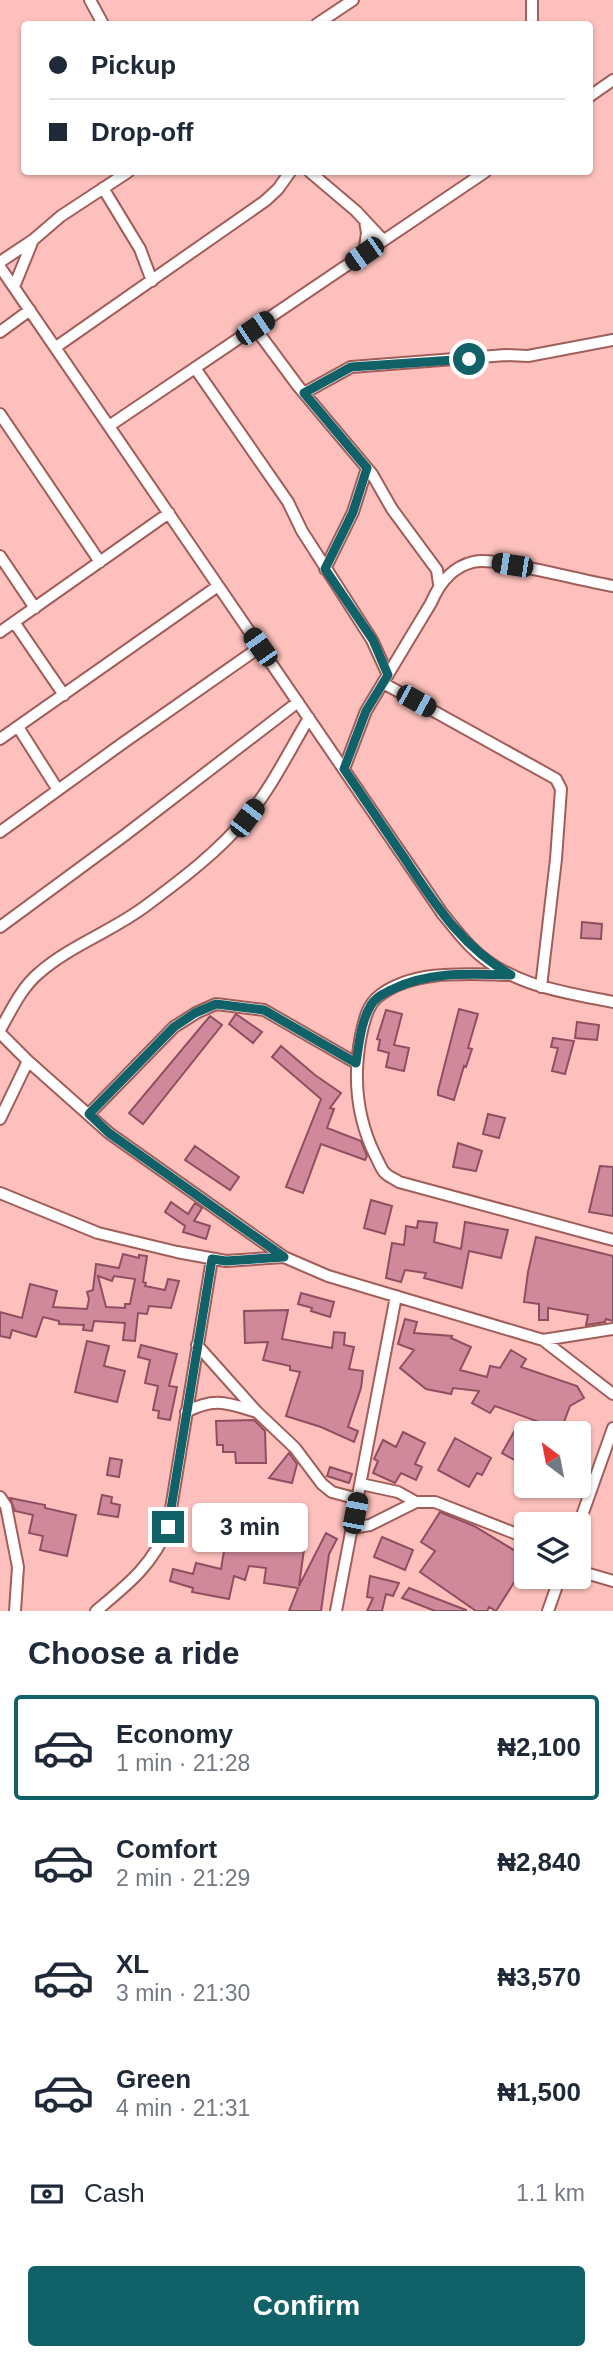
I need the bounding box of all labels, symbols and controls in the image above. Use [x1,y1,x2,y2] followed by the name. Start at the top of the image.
[91,50,176,80] text: Pickup
[91,117,194,147] text: Drop-off
[341,233,388,275] car
[232,308,279,348] car
[453,343,485,375] route start
[490,551,535,579] car
[240,624,281,670] car
[393,682,440,720] car
[226,795,269,841] car
[514,1421,592,1498] north arrow
[514,1421,591,1589] map controls
[341,1490,370,1536] car
[192,1502,308,1552] callout: 3 min
[152,1511,184,1543] route end
[514,1512,591,1589] button: layers
[220,1514,280,1540] text: 3 min
[28,1635,240,1671] text: Choose a ride
[32,1716,95,1779] icon: car
[116,1719,233,1749] text: Economy
[497,1732,581,1762] text: ₦2,100
[116,1750,250,1776] text: 1 min · 21:28
[32,1831,95,1894] icon: car
[116,1834,217,1864] text: Comfort
[497,1847,581,1877] text: ₦2,840
[116,1865,250,1891] text: 2 min · 21:29
[32,1946,95,2009] icon: car
[116,1949,149,1979] text: XL
[497,1962,581,1992] text: ₦3,570
[116,1980,250,2006] text: 3 min · 21:30
[32,2061,95,2124] icon: car
[116,2064,191,2094] text: Green
[497,2077,581,2107] text: ₦1,500
[116,2095,250,2121] text: 4 min · 21:31
[28,2175,66,2213] icon: cash
[84,2178,145,2208] text: Cash
[516,2180,585,2206] text: 1.1 km
[28,2266,585,2346] button: Confirm

